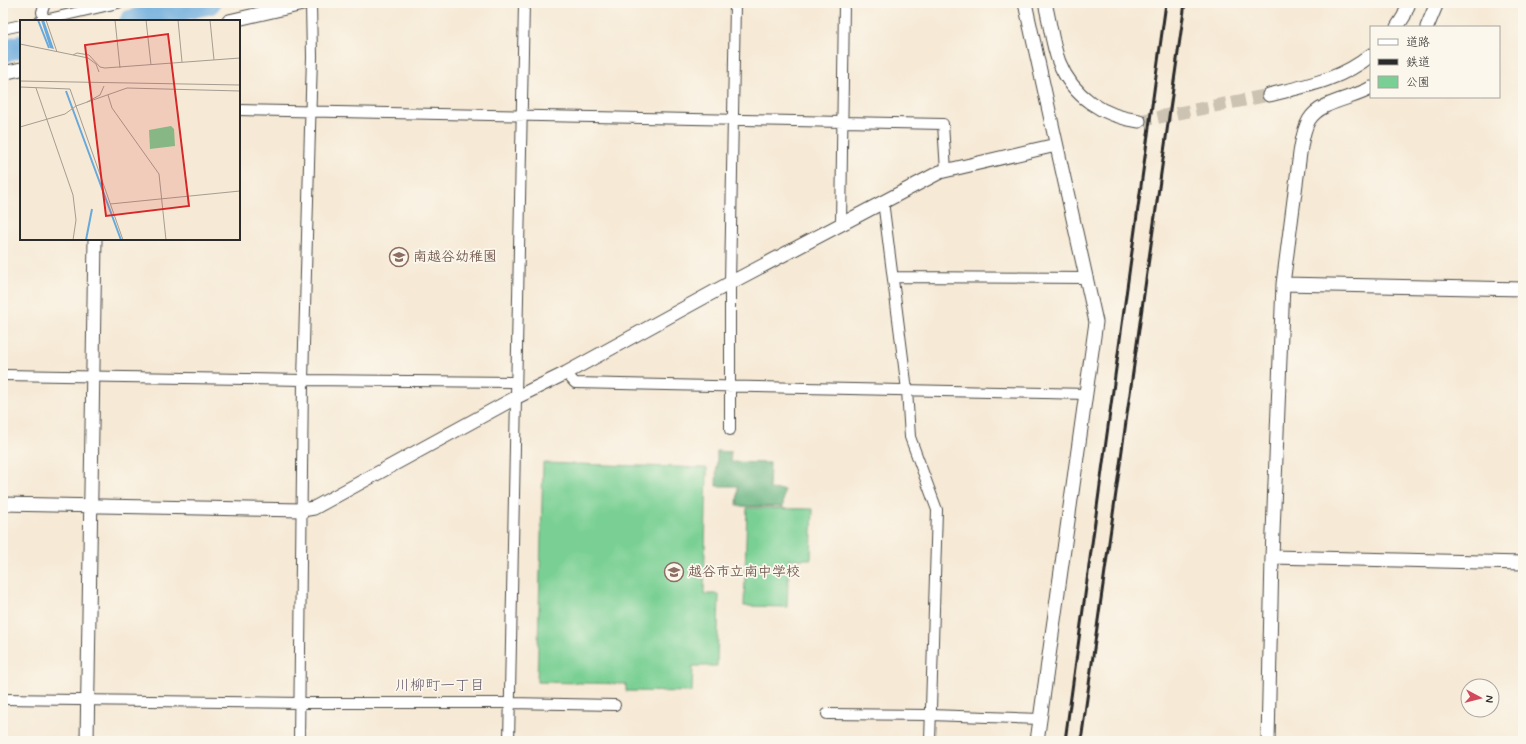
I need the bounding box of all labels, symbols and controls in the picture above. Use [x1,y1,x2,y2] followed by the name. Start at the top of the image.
[20,20,240,240] inset map
[1370,26,1500,98] legend
[1406,35,1430,51] text: 道路
[1406,55,1430,71] text: 鉄道
[1406,75,1430,91] text: 公園
[388,246,410,268] school or university icon: 南越谷幼稚園
[413,248,497,266] place label: 南越谷幼稚園
[663,561,685,583] school or university icon: 越谷市立南中学校
[688,563,800,581] place label: 越谷市立南中学校
[395,676,485,696] district label: 川柳町一丁目
[1460,678,1500,718] north arrow
[1482,695,1496,704] text: N

